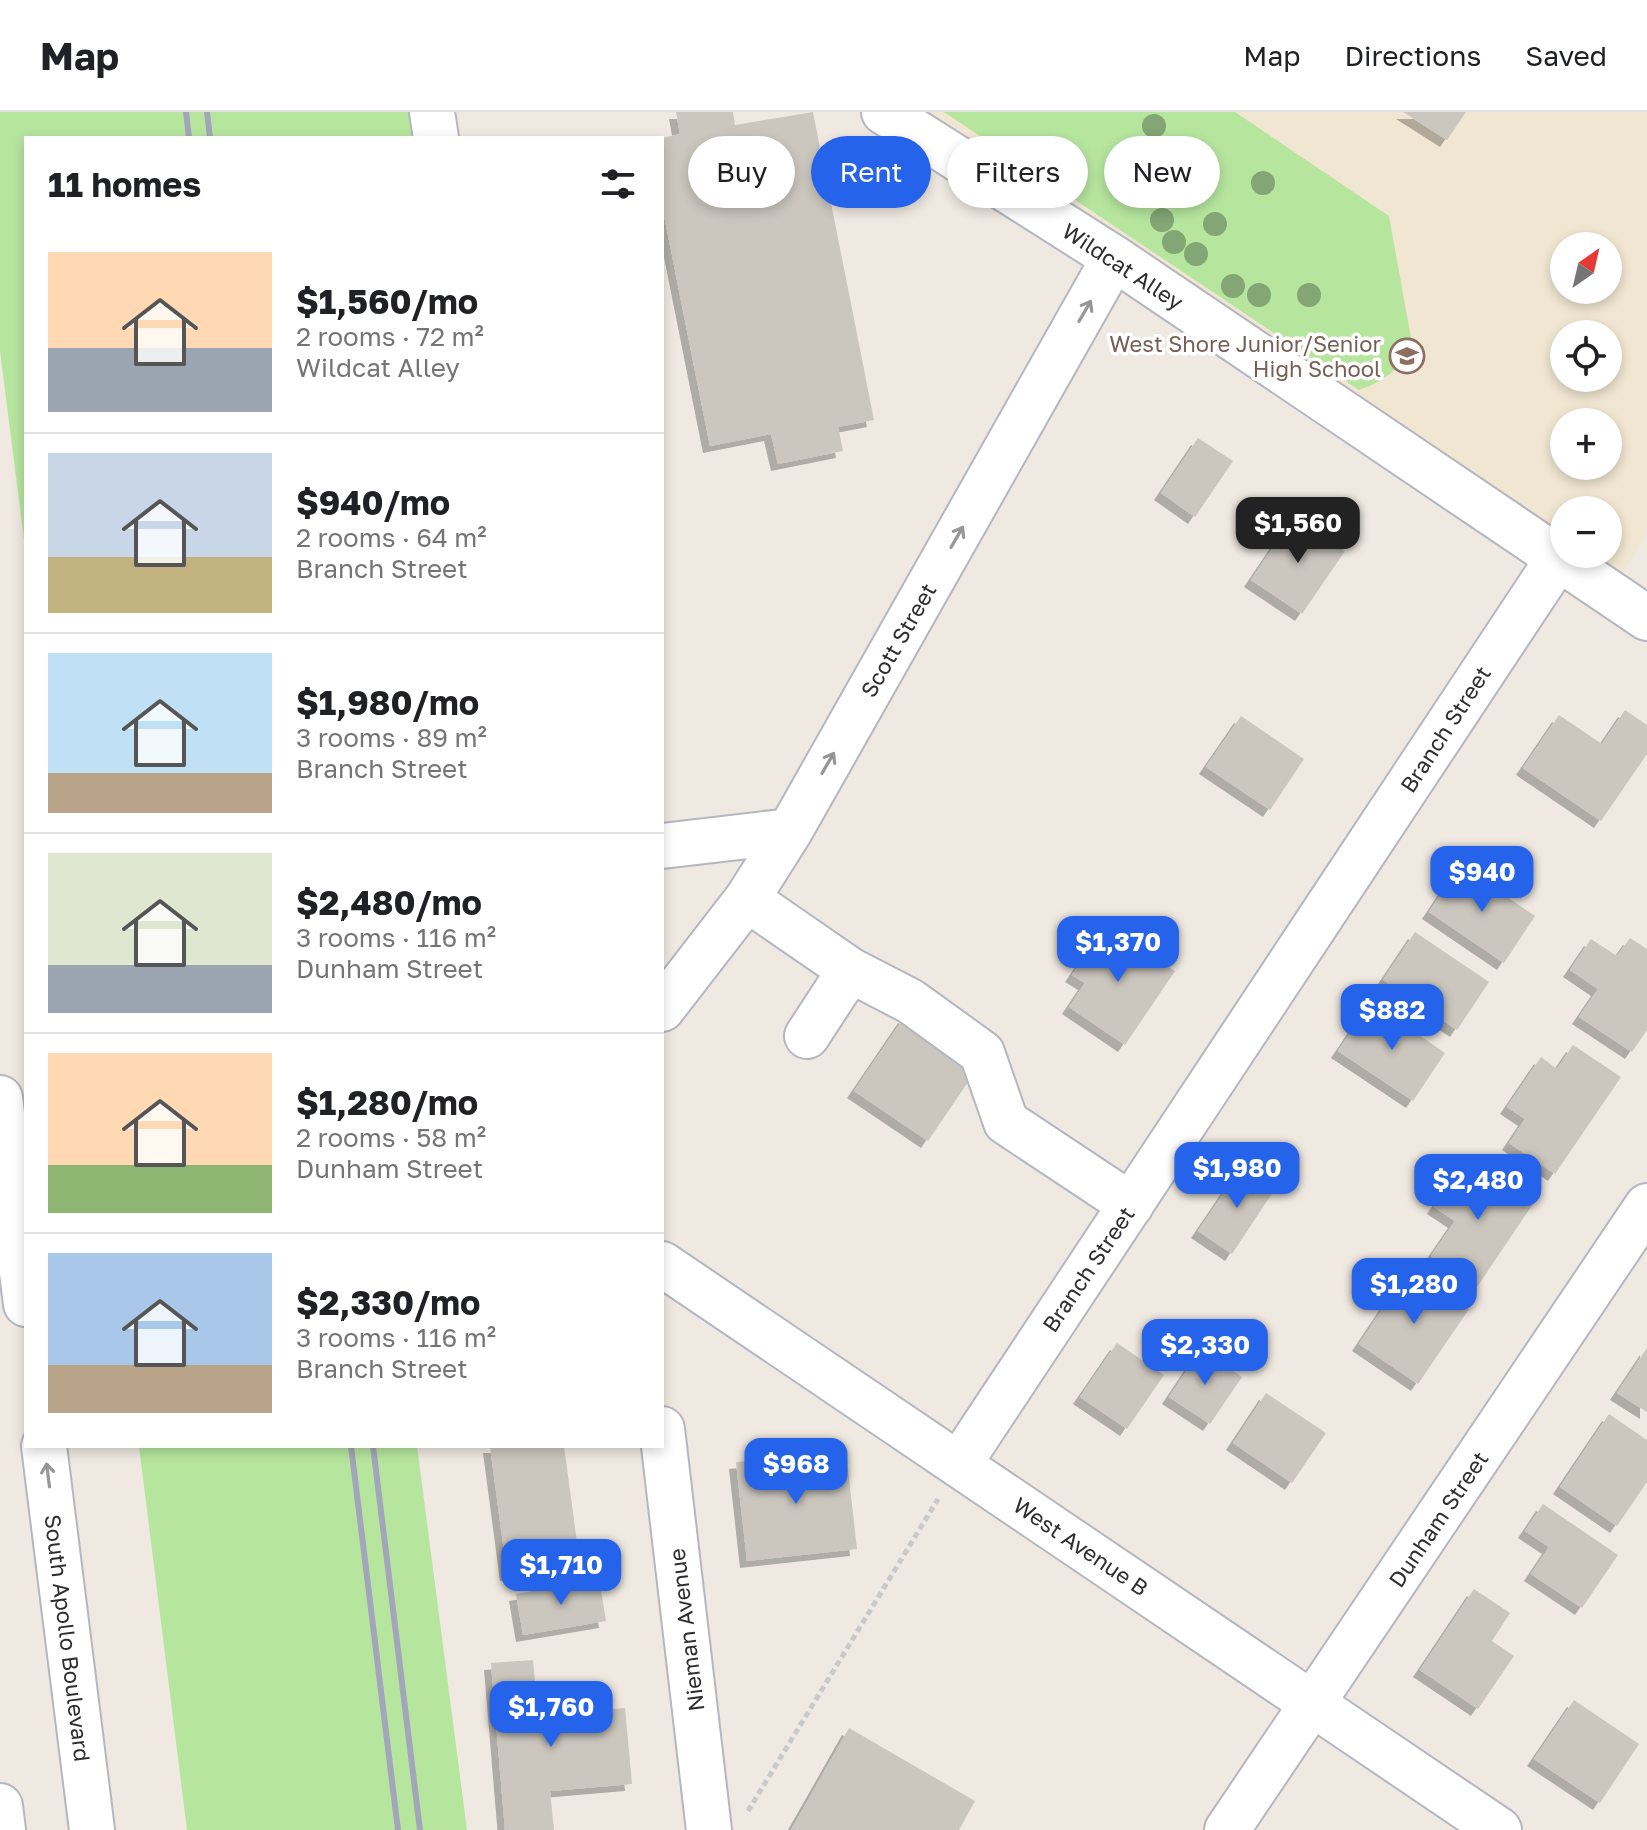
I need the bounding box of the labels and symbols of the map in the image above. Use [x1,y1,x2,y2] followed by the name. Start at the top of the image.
[1057,217,1189,315] street label: Wildcat Alley
[1550,232,1622,304] north arrow
[1077,300,1093,323] one-way arrow
[1109,330,1381,382] place label: West Shore Junior/Senior High School
[1388,337,1426,375] school or university icon: West Shore Junior/Senior High School
[1233,497,1363,565] pin: $1,560
[949,526,965,549] one-way arrow
[854,578,942,702] street label: Scott Street
[1394,661,1496,797] street label: Branch Street
[820,752,836,775] one-way arrow
[1435,846,1529,914] pin: $940
[1053,916,1183,984] pin: $1,370
[1345,984,1439,1052] pin: $882
[1172,1142,1302,1210] pin: $1,980
[1413,1154,1543,1222] pin: $2,480
[1036,1201,1140,1337] street label: Branch Street
[1349,1258,1479,1326] pin: $1,280
[1140,1319,1270,1387] pin: $2,330
[749,1438,843,1506] pin: $968
[1383,1446,1493,1592] street label: Dunham Street
[40,1462,55,1489] one-way arrow
[1008,1491,1154,1601] street label: West Avenue B
[39,1513,97,1763] street label: South Apollo Boulevard
[496,1539,626,1607] pin: $1,710
[663,1547,709,1713] street label: Nieman Avenue
[486,1681,616,1749] pin: $1,760

